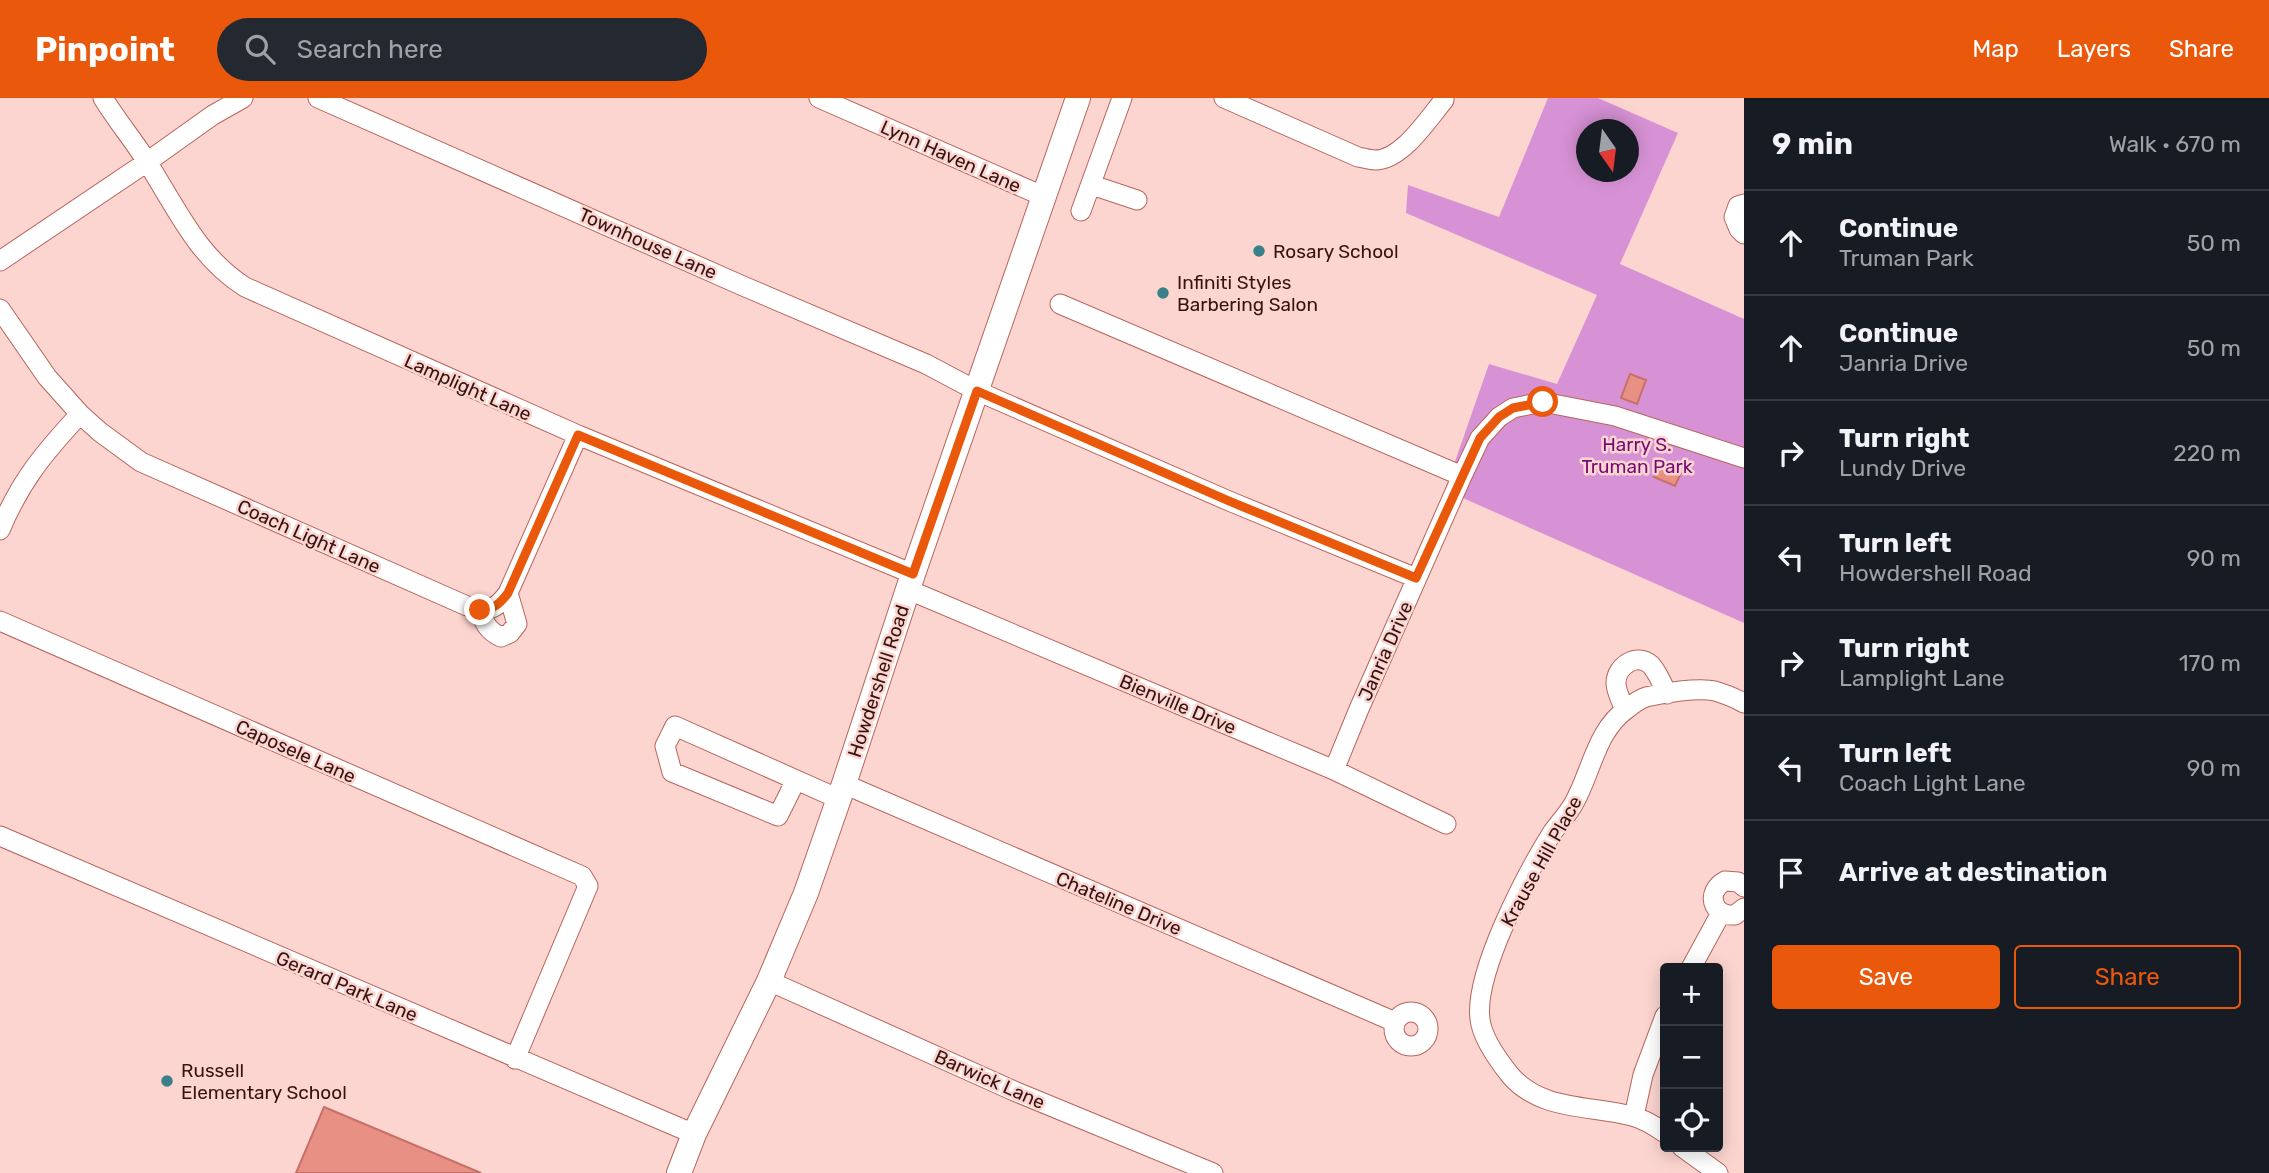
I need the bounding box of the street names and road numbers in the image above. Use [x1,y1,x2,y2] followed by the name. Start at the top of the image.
[877,115,1025,198] street label: Lynn Haven Lane
[575,203,720,284] street label: Townhouse Lane
[401,349,535,426] street label: Lamplight Lane
[234,495,384,578] street label: Coach Light Lane
[1353,598,1418,705] street label: Janria Drive
[843,602,914,760] street label: Howdershell Road
[1116,670,1240,739] street label: Bienville Drive
[232,715,359,788] street label: Caposele Lane
[1496,792,1587,931] street label: Krause Hill Place
[1052,867,1185,940] street label: Chateline Drive
[273,946,421,1027] street label: Gerard Park Lane
[931,1045,1049,1114] street label: Barwick Lane

